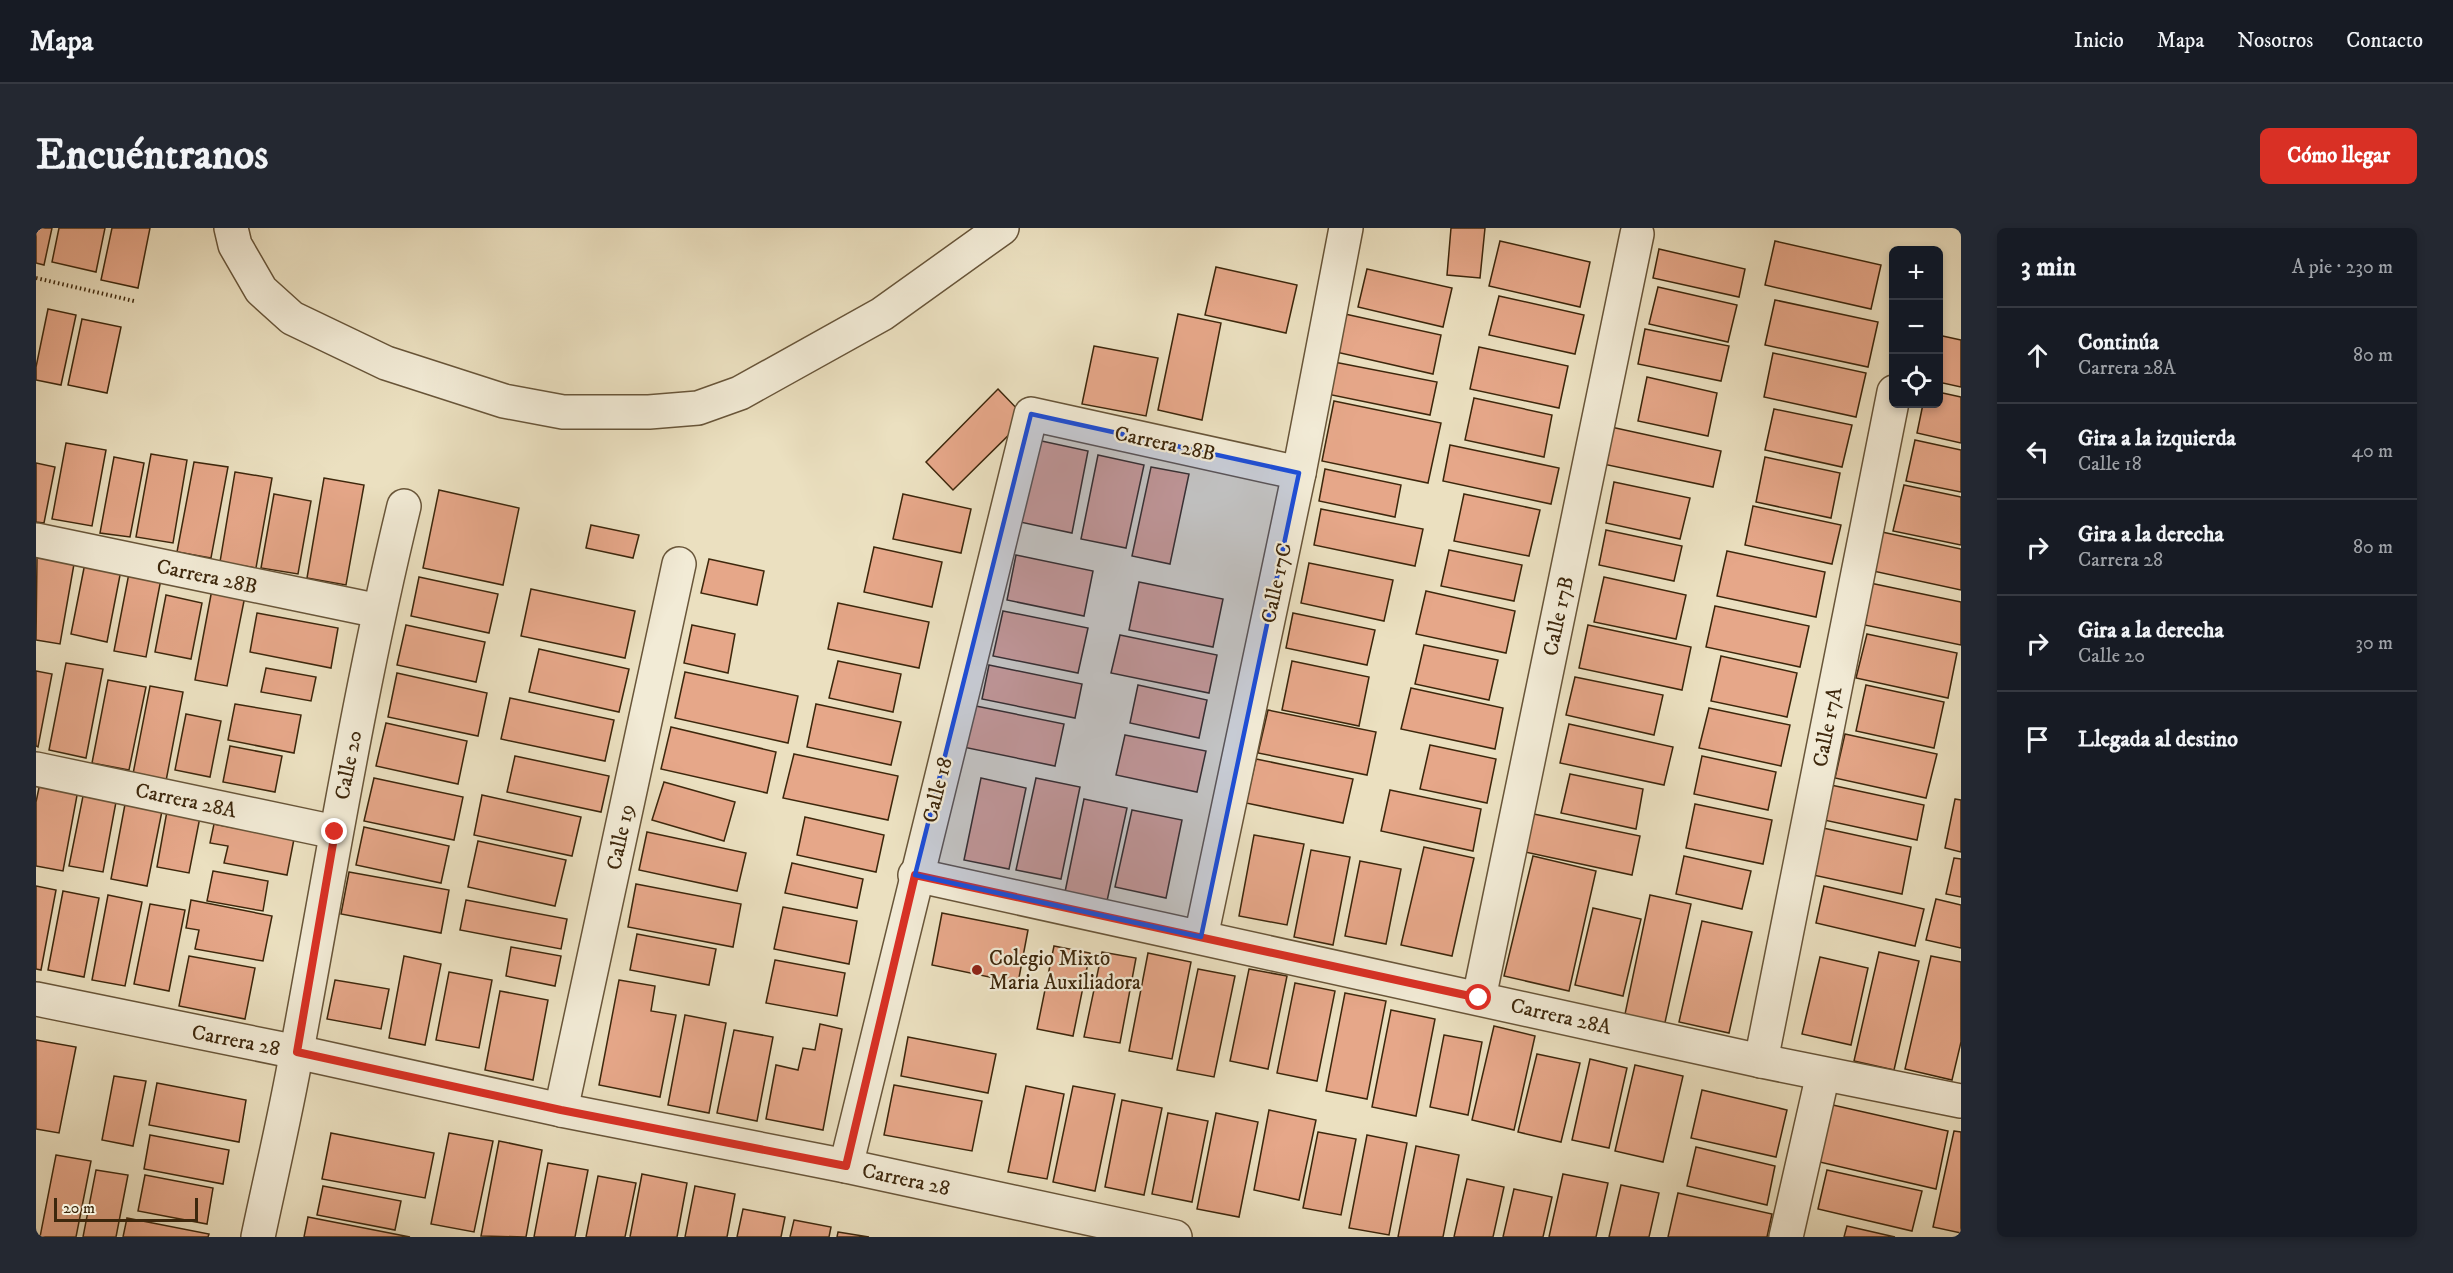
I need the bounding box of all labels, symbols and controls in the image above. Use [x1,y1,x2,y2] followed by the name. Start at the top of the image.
[30,24,93,59] text: Mapa
[2074,28,2124,54] text: Inicio
[2157,28,2204,54] text: Mapa
[2237,28,2313,54] text: Nosotros
[2346,28,2423,54] text: Contacto
[2260,128,2417,184] button: Cómo llegar
[36,130,268,182] text: Encuéntranos
[1889,246,1943,408] map controls
[1889,246,1943,300] button: +
[2021,251,2076,284] text: 3 min
[2292,255,2393,280] text: A pie · 230 m
[1889,300,1943,354] button: −
[2078,329,2159,356] text: Continúa
[2021,339,2054,372] icon: ahead
[2353,343,2393,368] text: 80 m
[1889,354,1943,408] button: locate
[2078,356,2176,381] text: Carrera 28A
[1112,421,1218,467] street label: Carrera 28B
[2078,425,2236,452] text: Gira a la izquierda
[2021,435,2054,468] icon: left
[2351,439,2393,464] text: 40 m
[2078,452,2142,477] text: Calle 18
[2078,521,2224,548] text: Gira a la derecha
[2021,531,2054,564] icon: right
[2353,535,2393,560] text: 80 m
[1256,541,1298,626] street label: Calle 17C
[2078,548,2163,573] text: Carrera 28
[154,554,260,600] street label: Carrera 28B
[1538,574,1580,658] street label: Calle 17B
[2078,617,2224,644] text: Gira a la derecha
[2021,627,2054,660] icon: right
[2355,631,2393,656] text: 30 m
[2078,644,2145,669] text: Calle 20
[1808,684,1849,769] street label: Calle 17A
[2021,723,2054,756] icon: arrive
[2078,726,2238,753] text: Llegada al destino
[330,728,368,802] street label: Calle 20
[917,755,959,826] street label: Calle 18
[133,778,239,824] street label: Carrera 28A
[601,802,641,873] street label: Calle 19
[321,818,347,844] route end
[989,946,1141,996] place label: Colegio Mixto Maria Auxiliadora
[970,963,984,977] marker: Colegio Mixto Maria Auxiliadora
[1465,984,1491,1010] route start
[1508,993,1614,1041] street label: Carrera 28A
[190,1020,282,1062] street label: Carrera 28
[859,1158,952,1202] street label: Carrera 28
[54,1195,198,1222] scale bar
[63,1198,95,1218] text: 20 m

